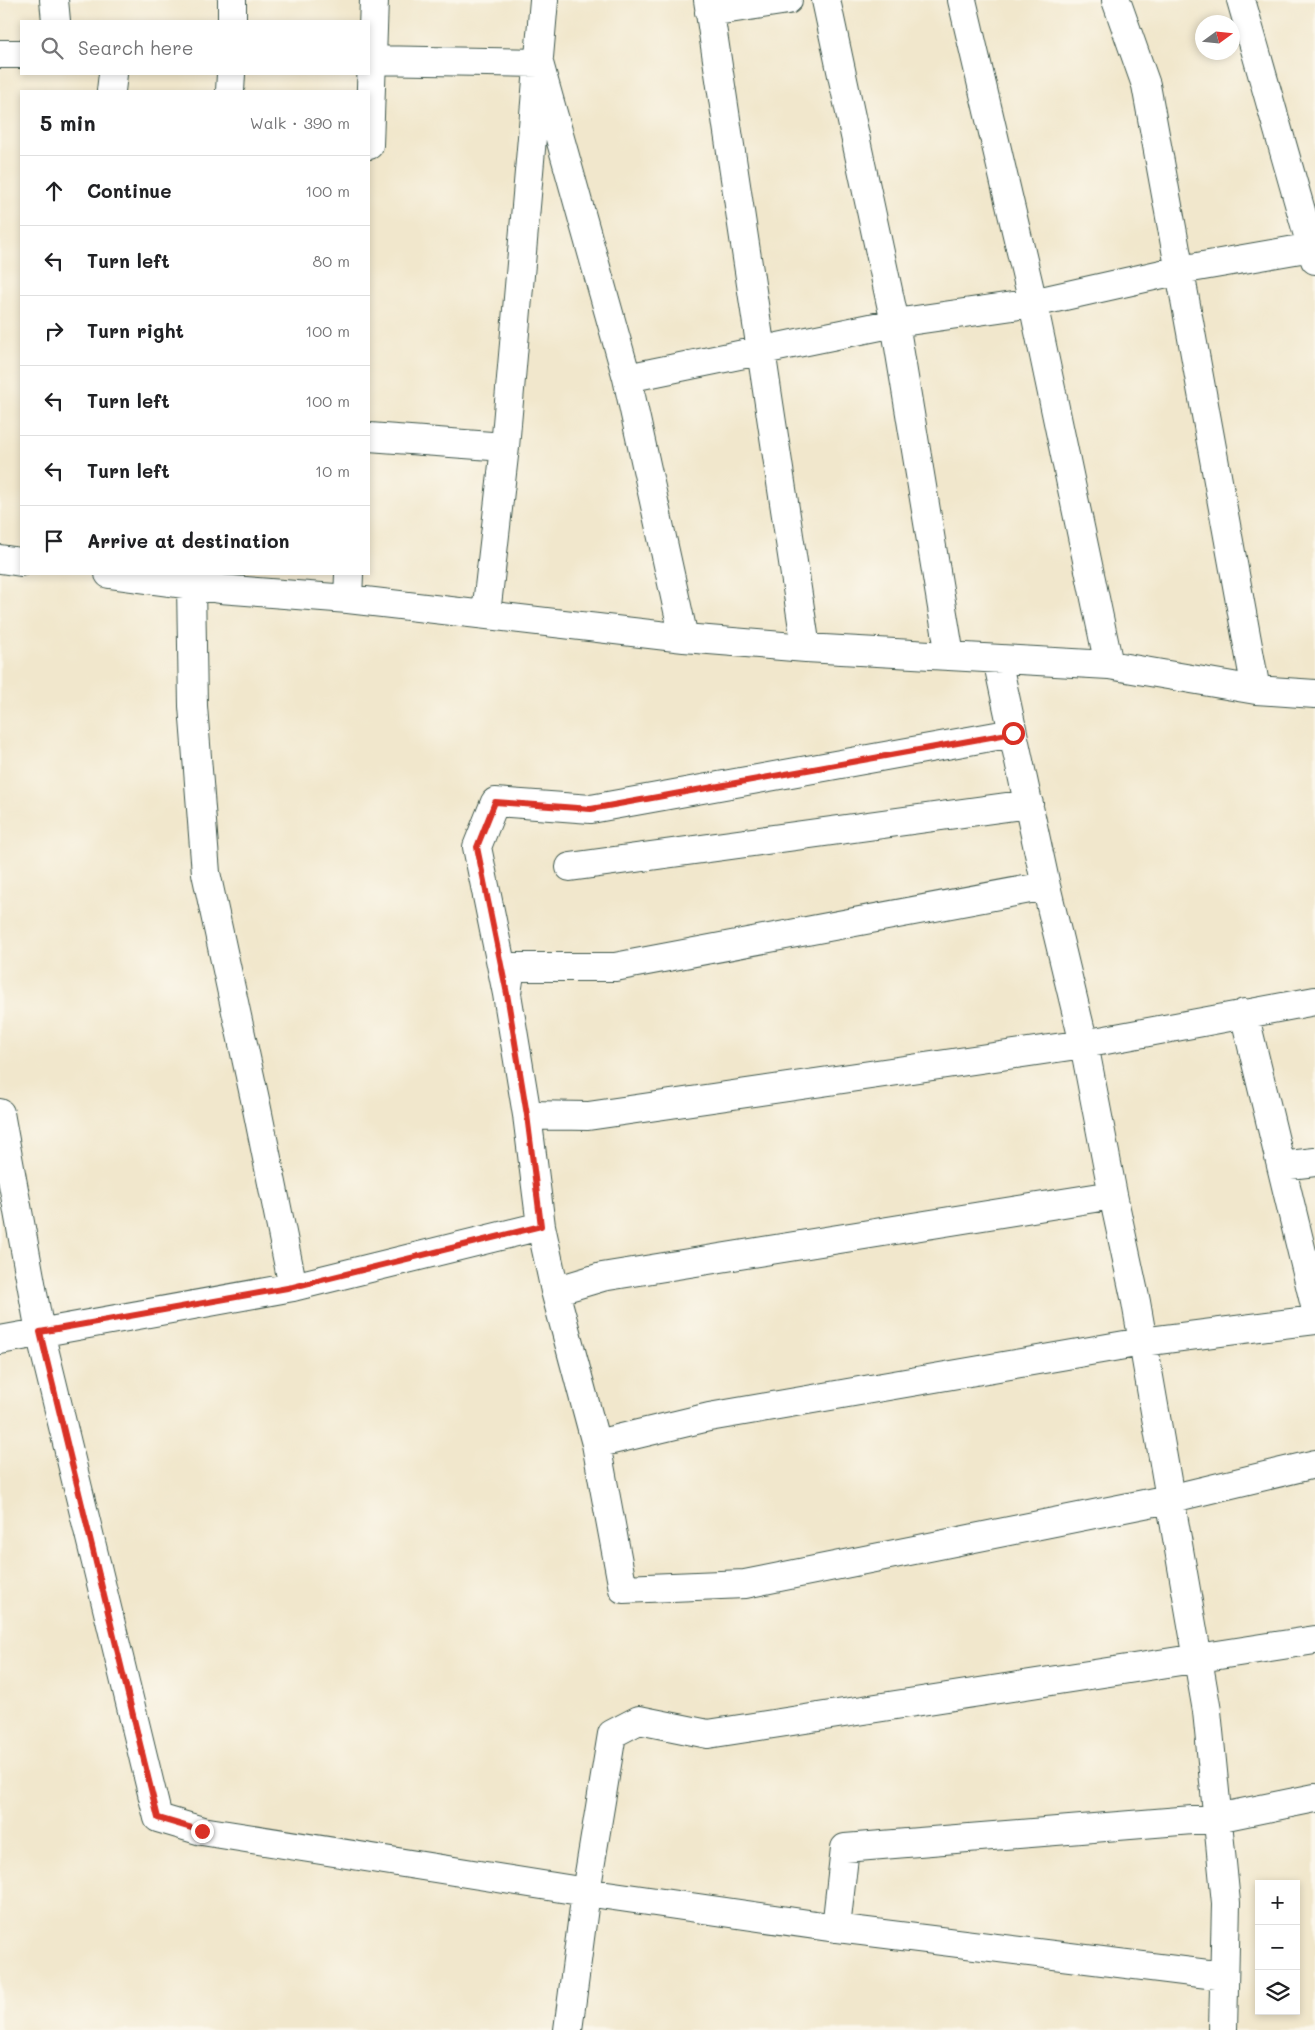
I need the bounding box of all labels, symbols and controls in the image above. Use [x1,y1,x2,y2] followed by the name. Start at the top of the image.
[1195,15,1240,60] north arrow
[20,20,370,75] search box
[38,34,66,62] icon: search
[78,35,194,60] text: Search here
[40,109,96,136] text: 5 min
[250,112,350,133] text: Walk · 390 m
[40,177,68,205] icon: ahead
[87,178,172,203] text: Continue
[305,180,350,201] text: 100 m
[40,247,68,275] icon: left
[87,248,170,273] text: Turn left
[313,250,350,271] text: 80 m
[40,317,68,345] icon: right
[87,318,184,343] text: Turn right
[305,320,350,341] text: 100 m
[40,387,68,415] icon: left
[87,388,170,413] text: Turn left
[305,390,350,411] text: 100 m
[40,457,68,485] icon: left
[87,458,170,483] text: Turn left
[315,460,350,481] text: 10 m
[40,527,68,555] icon: arrive
[87,528,290,553] text: Arrive at destination
[1002,722,1025,745] route start
[191,1820,214,1843] route end
[1255,1880,1300,2015] map controls
[1255,1880,1300,1925] button: +
[1255,1925,1300,1970] button: −
[1255,1970,1300,2015] button: layers

